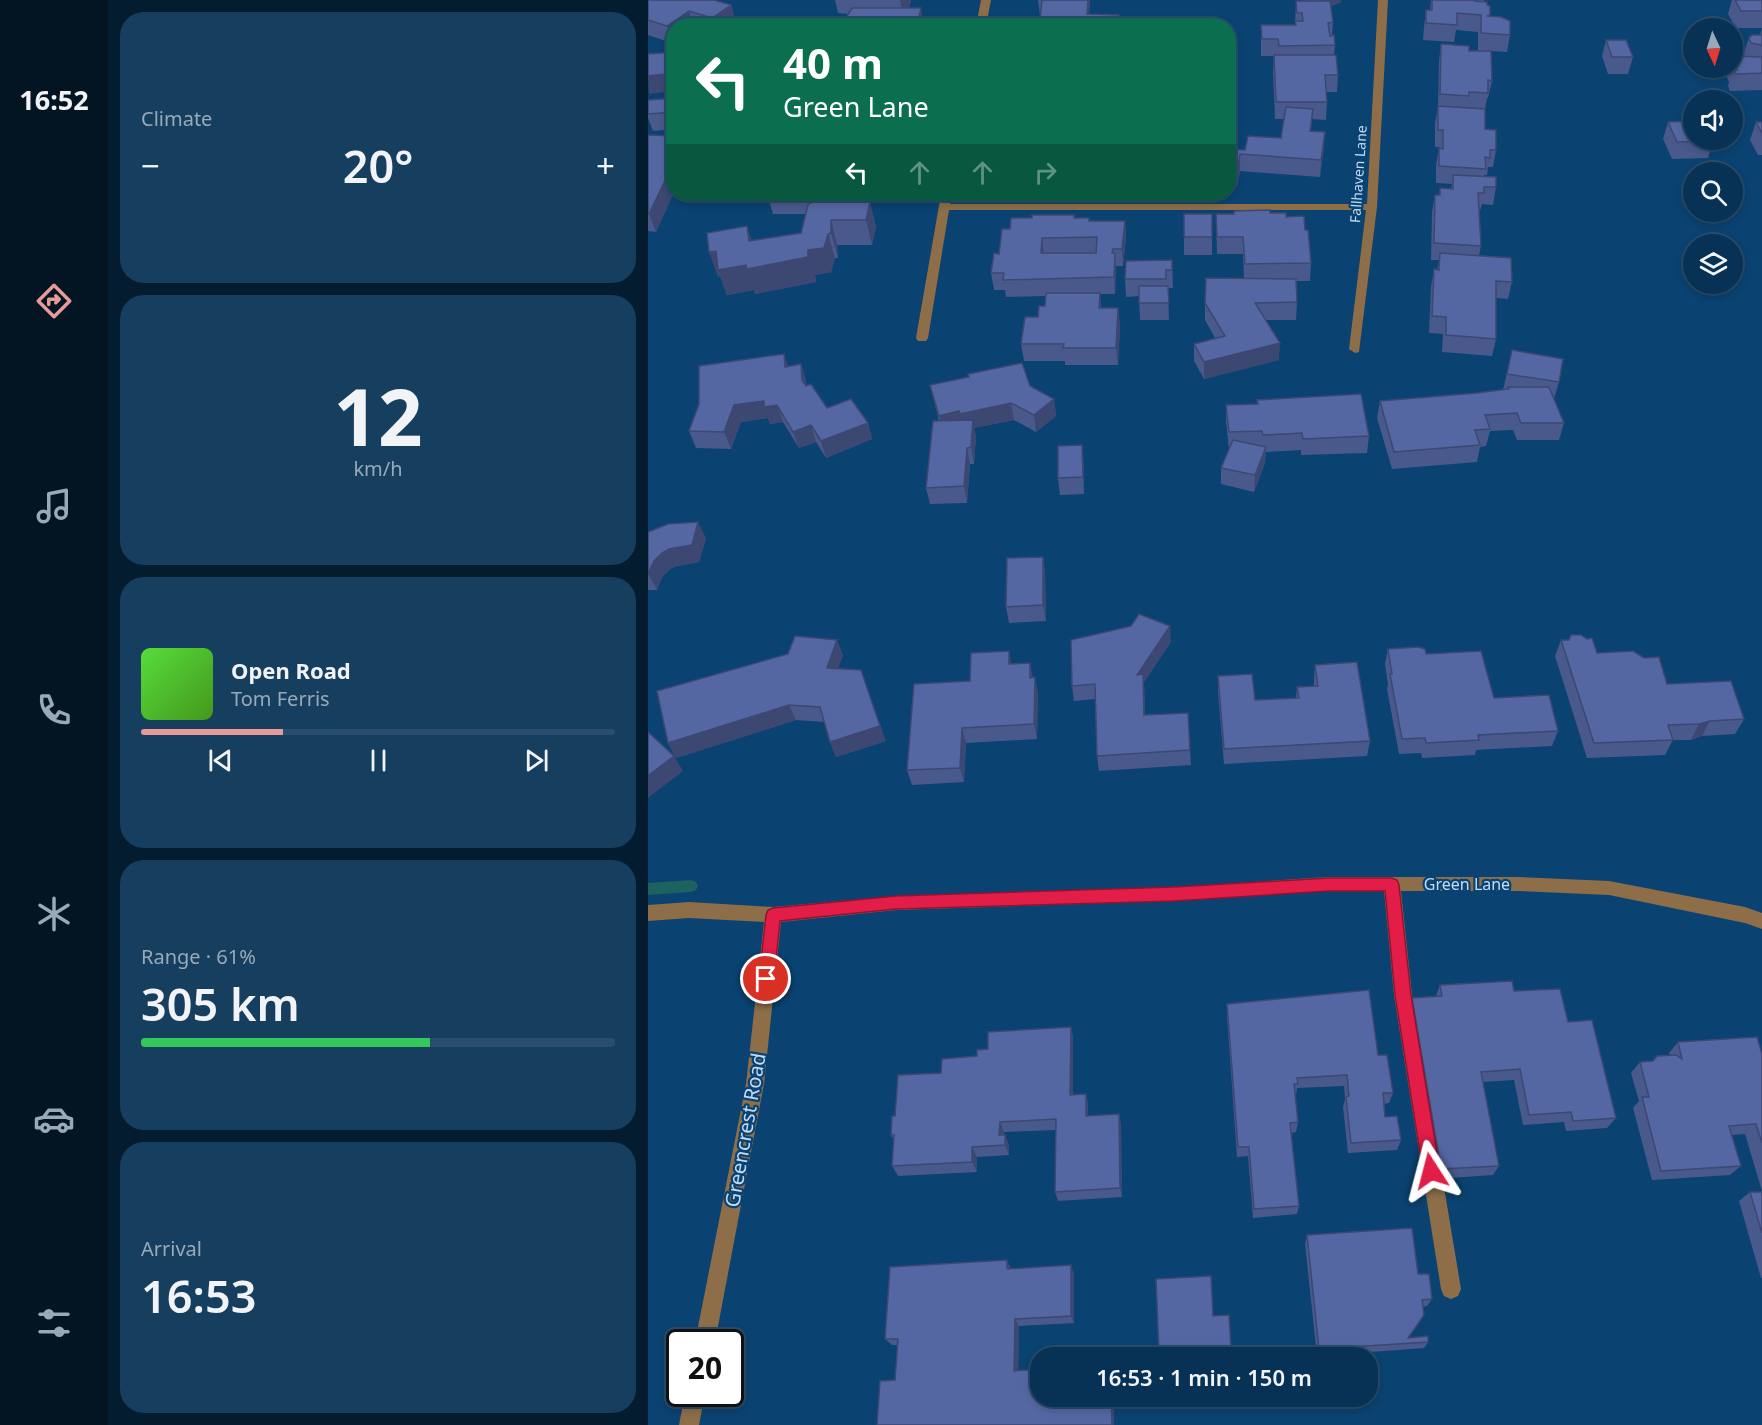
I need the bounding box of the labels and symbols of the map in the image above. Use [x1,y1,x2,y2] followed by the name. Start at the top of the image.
[1683,18,1743,78] north arrow
[1345,124,1371,223] street label: Fallhaven Lane
[1424,873,1510,895] street label: Green Lane
[740,953,791,1004] pin
[718,1051,772,1209] street label: Greencrest Road
[1399,1139,1463,1203] position arrow
[666,1329,744,1407] speed limit sign: 20

